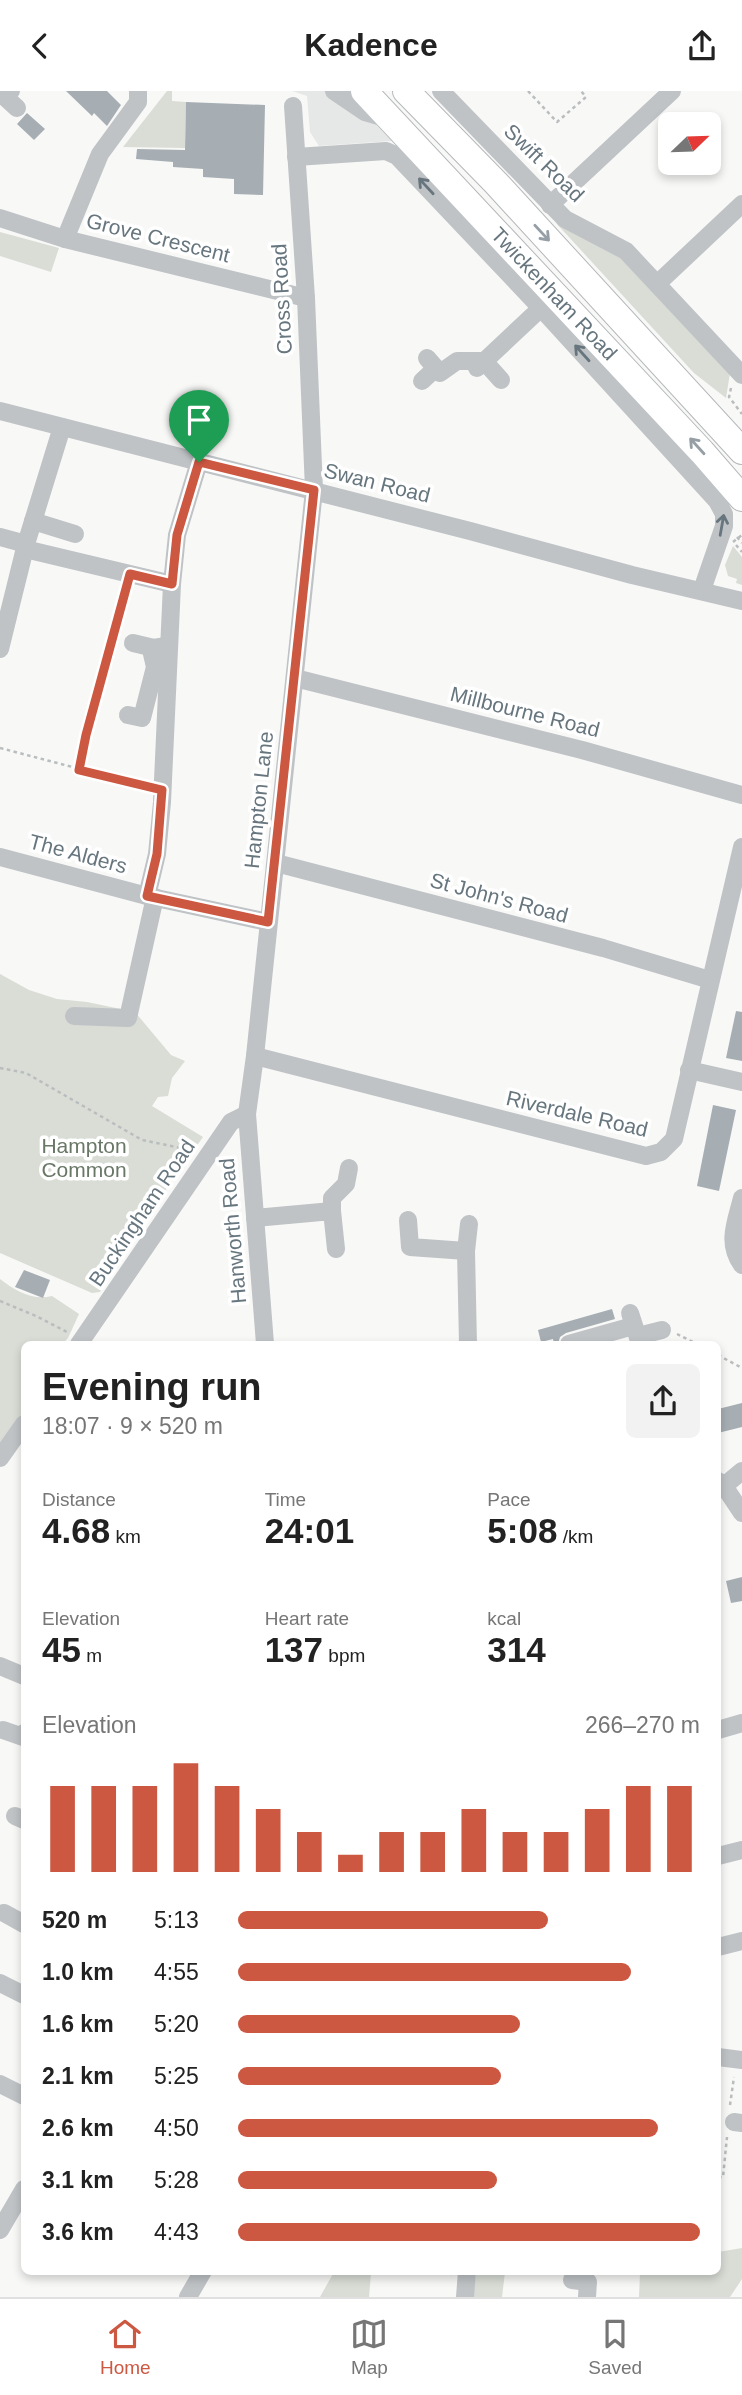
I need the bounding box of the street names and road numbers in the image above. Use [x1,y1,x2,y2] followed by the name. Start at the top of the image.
[500,119,589,206] street label: Swift Road
[84,209,232,266] street label: Grove Crescent
[487,223,622,365] street label: Twickenham Road
[267,243,296,355] street label: Cross Road
[322,458,433,507] street label: Swan Road
[448,682,602,741] street label: Millbourne Road
[240,730,277,870] street label: Hampton Lane
[27,829,130,878] street label: The Alders
[428,868,571,927] street label: St John's Road
[504,1086,650,1141] street label: Riverdale Road
[84,1135,199,1290] street label: Buckingham Road
[215,1157,250,1305] street label: Hanworth Road

